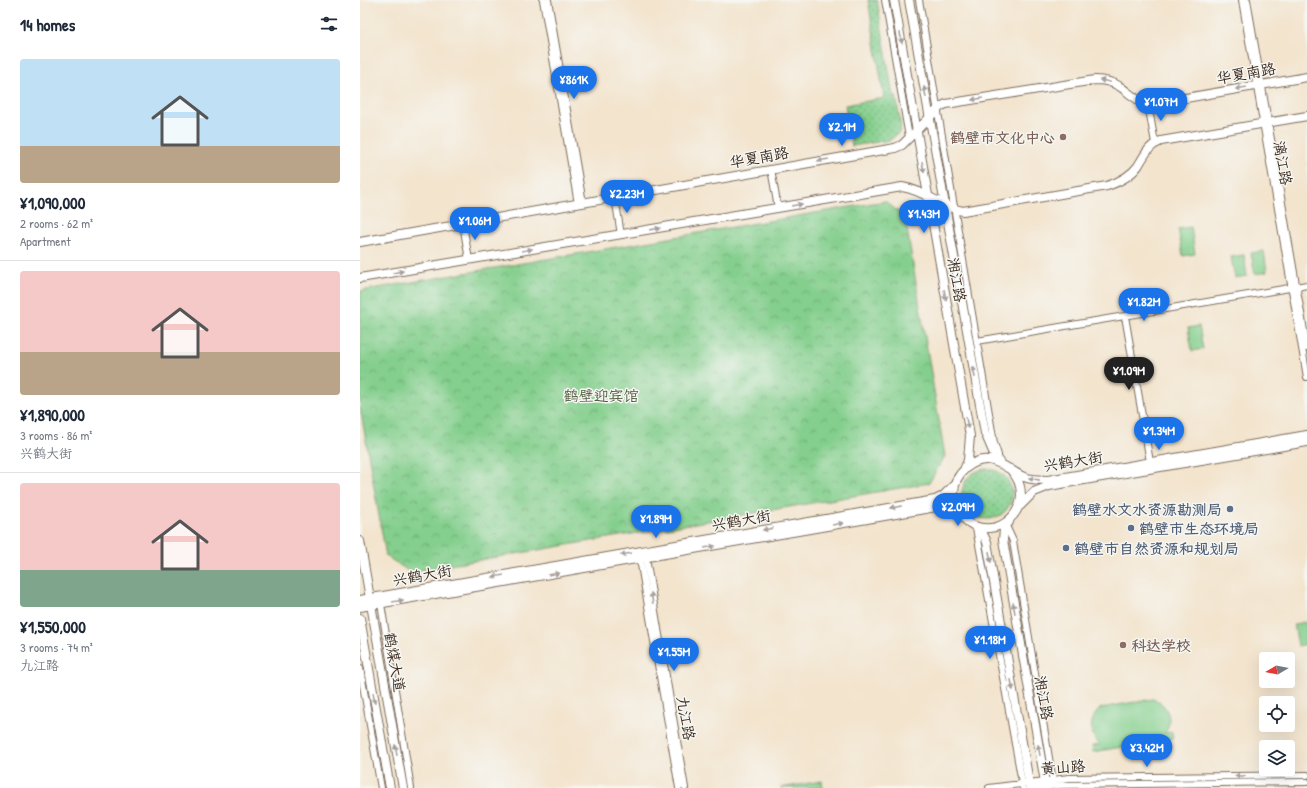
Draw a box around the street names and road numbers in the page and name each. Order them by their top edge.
street label: 华夏南路 [1215,57,1277,89]
street label: 漓江路 [1269,139,1297,187]
street label: 华夏南路 [728,141,790,173]
street label: 湘江路 [943,256,971,304]
street label: 兴鹤大街 [1042,446,1104,476]
street label: 兴鹤大街 [710,504,772,536]
street label: 兴鹤大街 [391,559,453,591]
street label: 鹤煤大道 [379,631,411,693]
street label: 湘江路 [1030,674,1058,722]
street label: 九江路 [672,694,700,742]
street label: 黄山路 [1040,755,1086,779]

